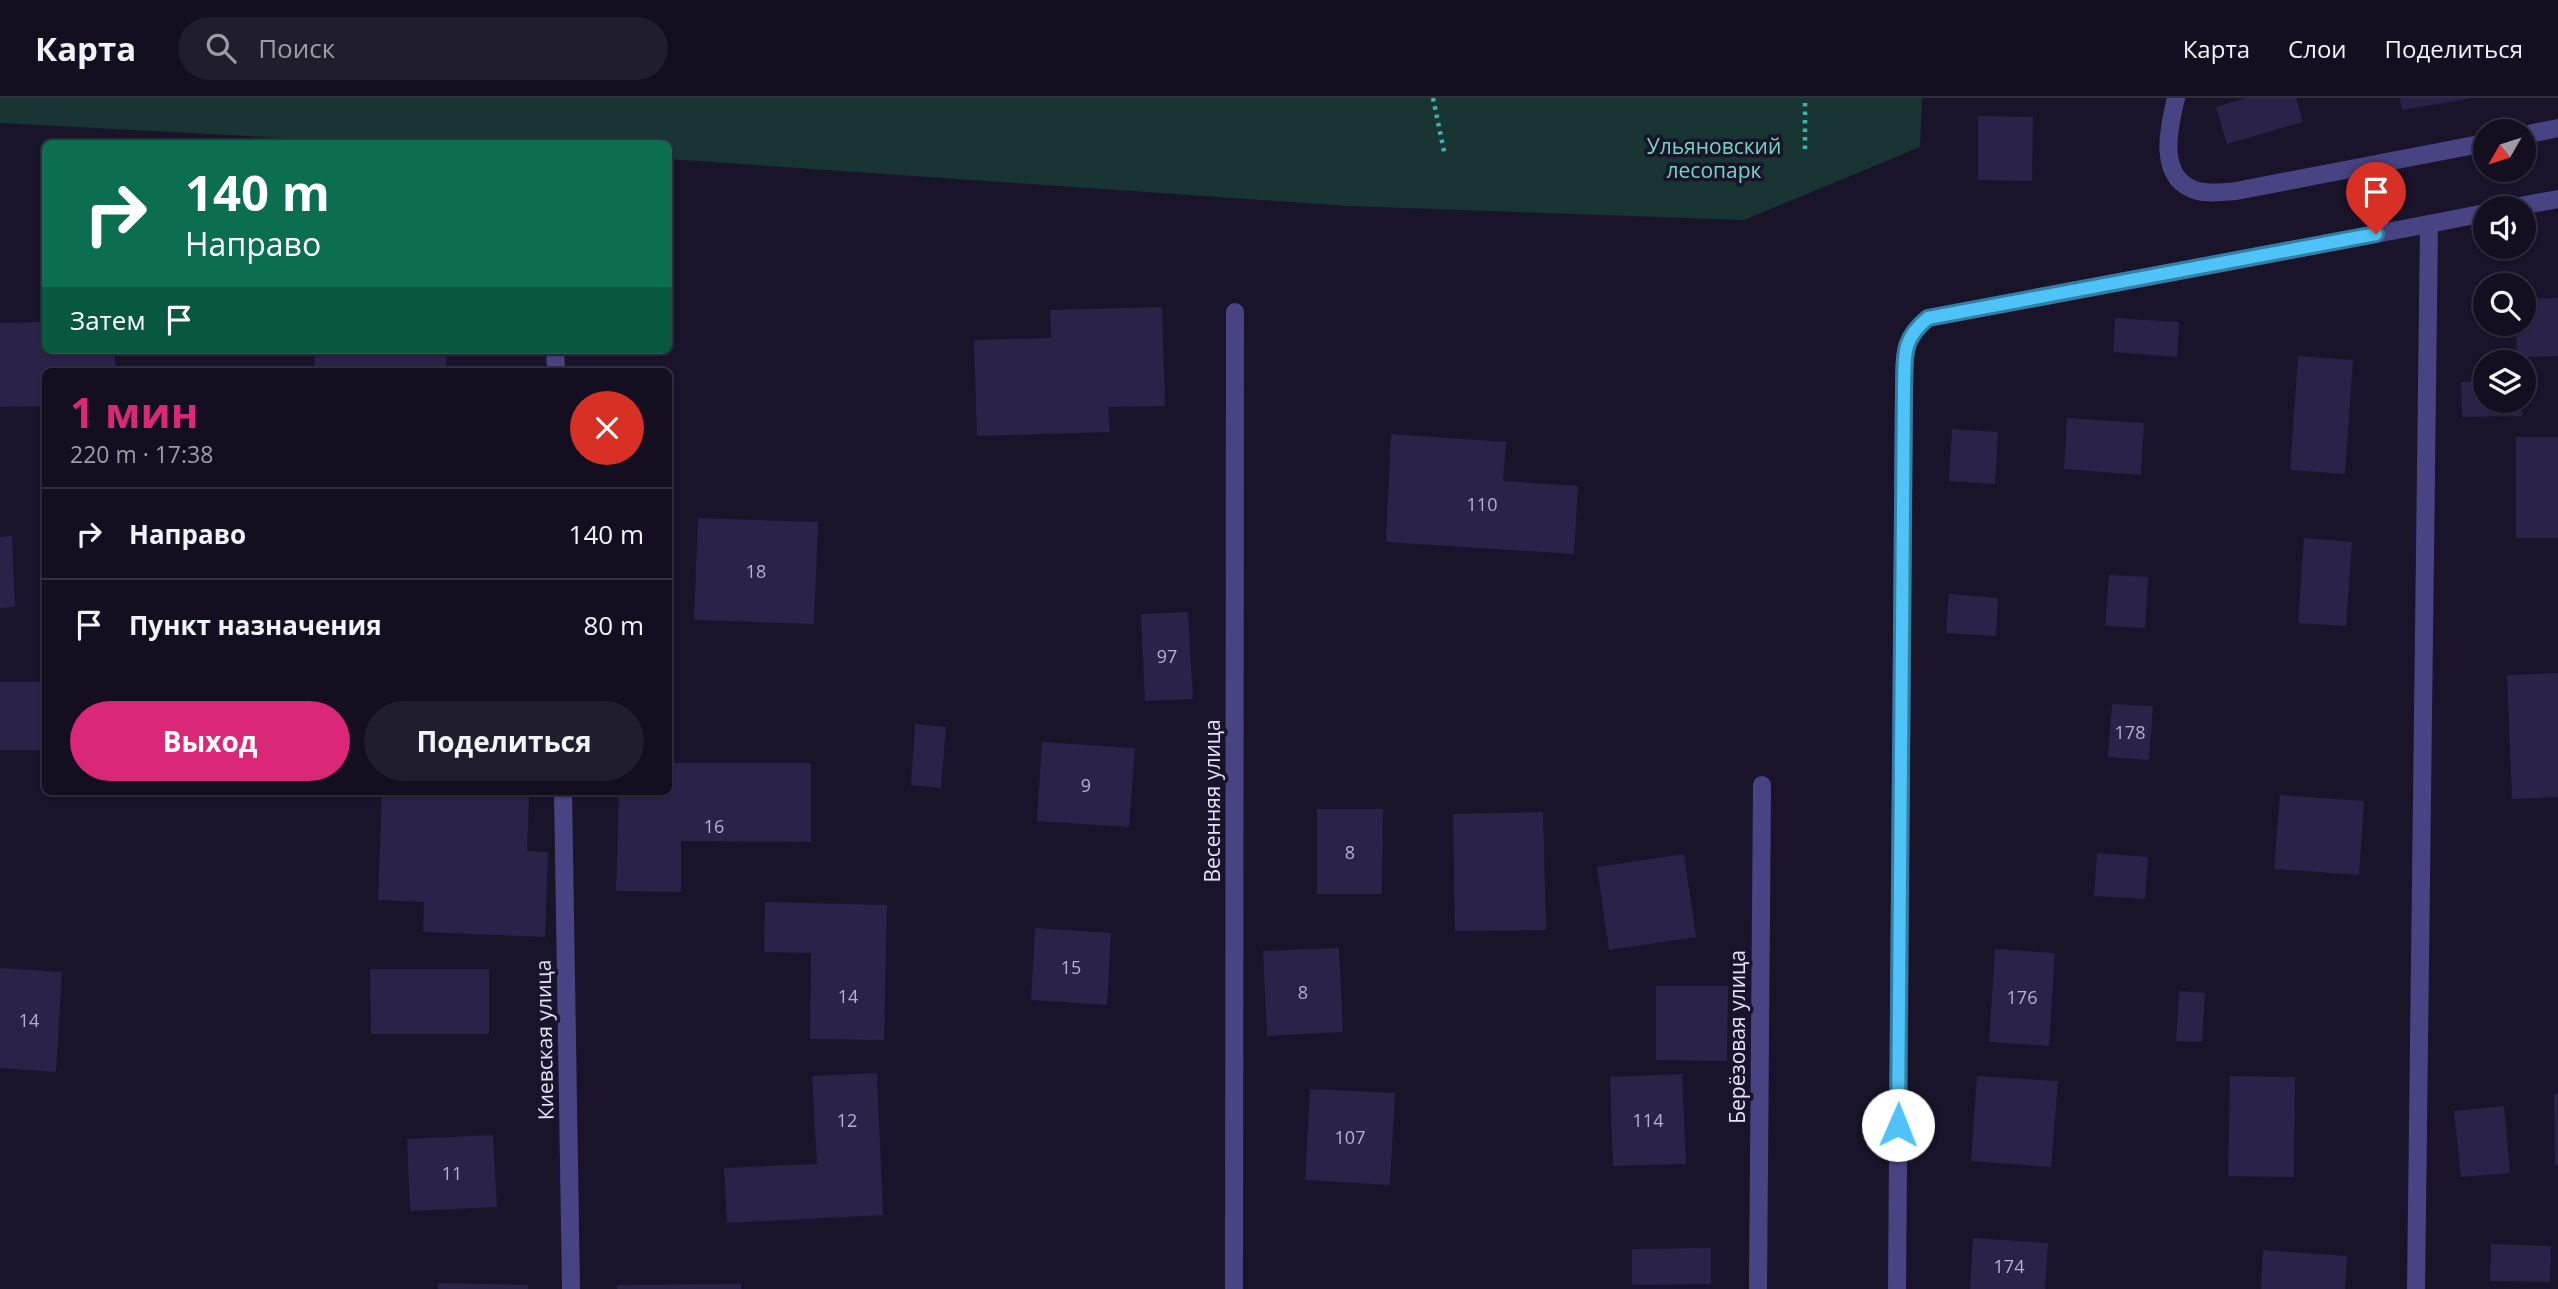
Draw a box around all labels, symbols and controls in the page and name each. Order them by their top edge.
search box [178,17,668,80]
text: Карта [35,26,136,71]
icon: search [202,29,240,67]
text: Поиск [258,30,335,66]
text: Карта [2183,32,2250,65]
text: Слои [2288,32,2347,65]
text: Поделиться [2385,32,2523,65]
north arrow [2473,119,2536,182]
map controls [2473,119,2536,413]
park label: Ульяновский лесопарк [1647,132,1781,184]
text: 140 m [185,159,330,225]
pin [2346,162,2406,234]
icon: right [70,168,161,259]
icon: arrive [2357,173,2395,211]
button: sound [2473,196,2536,259]
text: Направо [185,222,321,265]
button: search [2473,273,2536,336]
icon: arrive [160,301,198,339]
text: Затем [70,302,146,338]
button: layers [2473,350,2536,413]
text: 1 мин [70,383,198,440]
button: close [570,391,644,465]
text: 220 m · 17:38 [70,438,213,470]
house number: 110 [1467,492,1497,516]
icon: right [70,515,108,553]
text: Направо [129,516,246,552]
text: 140 m [569,516,644,552]
house number: 18 [746,559,766,583]
icon: arrive [70,606,108,644]
text: Пункт назначения [129,607,382,643]
text: 80 m [583,607,644,643]
house number: 97 [1157,644,1177,668]
button: Выход [70,701,350,781]
button: Поделиться [364,701,644,781]
street label: Весенняя улица [1198,719,1226,883]
house number: 178 [2115,720,2145,744]
house number: 9 [1081,773,1091,797]
house number: 16 [704,814,724,838]
house number: 8 [1345,840,1355,864]
street label: Берёзовая улица [1723,950,1751,1124]
house number: 15 [1061,955,1081,979]
street label: Киевская улица [529,960,559,1120]
house number: 8 [1298,980,1308,1004]
house number: 14 [838,984,858,1008]
house number: 176 [2007,985,2037,1009]
house number: 14 [19,1008,39,1032]
position arrow [1861,1088,1935,1162]
house number: 12 [837,1108,857,1132]
house number: 114 [1633,1108,1663,1132]
house number: 107 [1335,1125,1365,1149]
house number: 11 [442,1161,462,1185]
house number: 174 [1994,1254,2024,1278]

